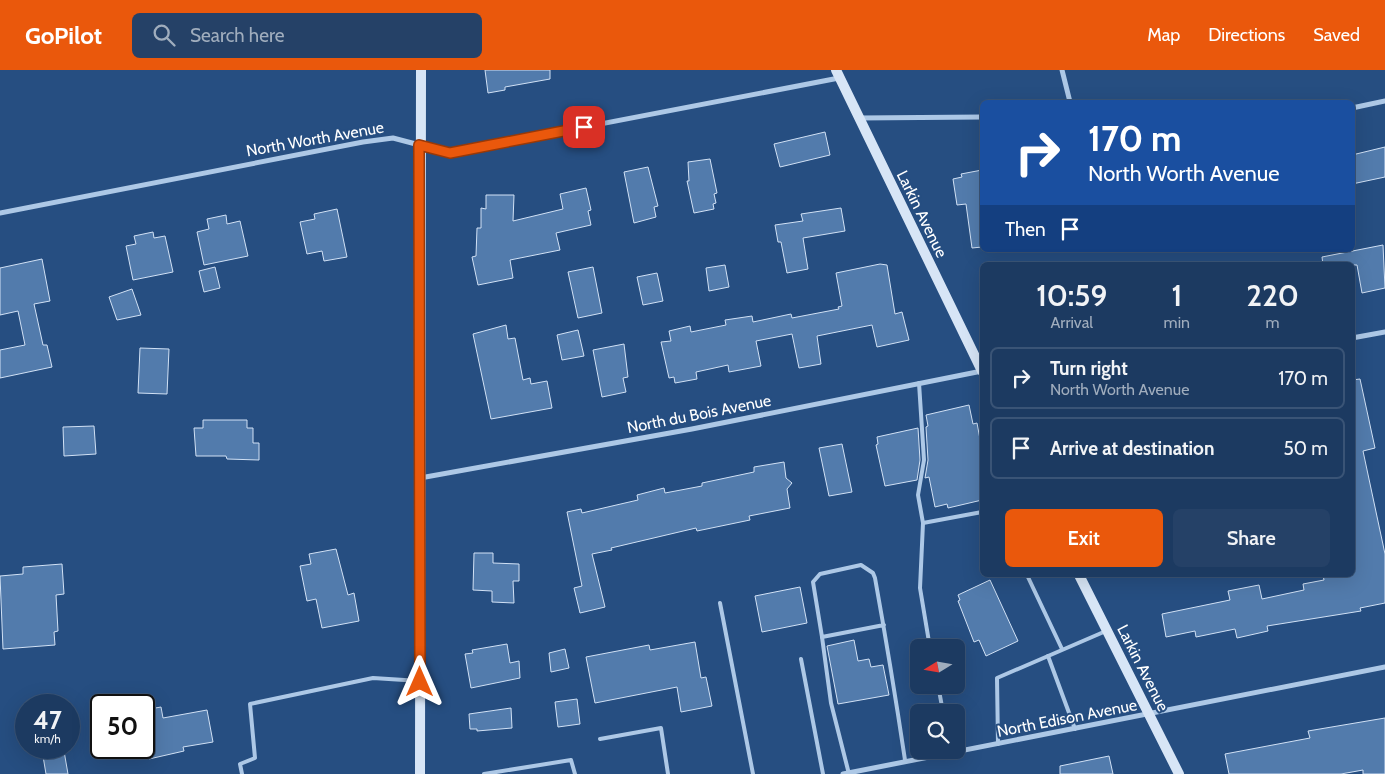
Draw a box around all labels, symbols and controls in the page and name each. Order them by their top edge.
search box [132,13,482,58]
text: GoPilot [25,21,102,50]
icon: search [150,21,178,49]
text: Search here [190,24,284,47]
text: Map [1147,24,1180,46]
text: Directions [1208,24,1285,46]
text: Saved [1313,24,1360,46]
pin [563,106,605,148]
icon: arrive [570,113,598,141]
text: 170 m [1088,117,1181,160]
street label: North Worth Avenue [245,118,385,160]
icon: right [1005,120,1070,185]
text: North Worth Avenue [1088,160,1280,187]
street label: Larkin Avenue [893,167,951,261]
icon: arrive [1056,215,1084,243]
text: Then [1005,218,1046,241]
text: 10:59 [1036,277,1107,314]
text: 1 [1171,277,1182,314]
text: 220 [1246,277,1299,314]
text: Arrival [1051,313,1093,332]
text: min [1164,313,1190,332]
text: m [1265,313,1280,332]
text: Turn right [1050,357,1128,380]
icon: right [1007,364,1035,392]
text: 170 m [1278,367,1328,390]
text: North Worth Avenue [1050,380,1189,399]
street label: North du Bois Avenue [625,391,773,437]
icon: arrive [1007,434,1035,462]
text: Arrive at destination [1050,437,1214,460]
text: 50 m [1284,437,1328,460]
button: Exit [1005,509,1163,567]
button: Share [1173,509,1330,567]
street label: Larkin Avenue [1113,622,1173,714]
north arrow [910,639,965,694]
map controls [910,639,965,759]
position arrow [393,655,445,707]
speed limit sign: 50 [90,694,155,759]
street label: North Edison Avenue [995,695,1139,741]
button: search [910,704,965,759]
text: 47 [33,705,62,735]
text: km/h [34,731,61,746]

